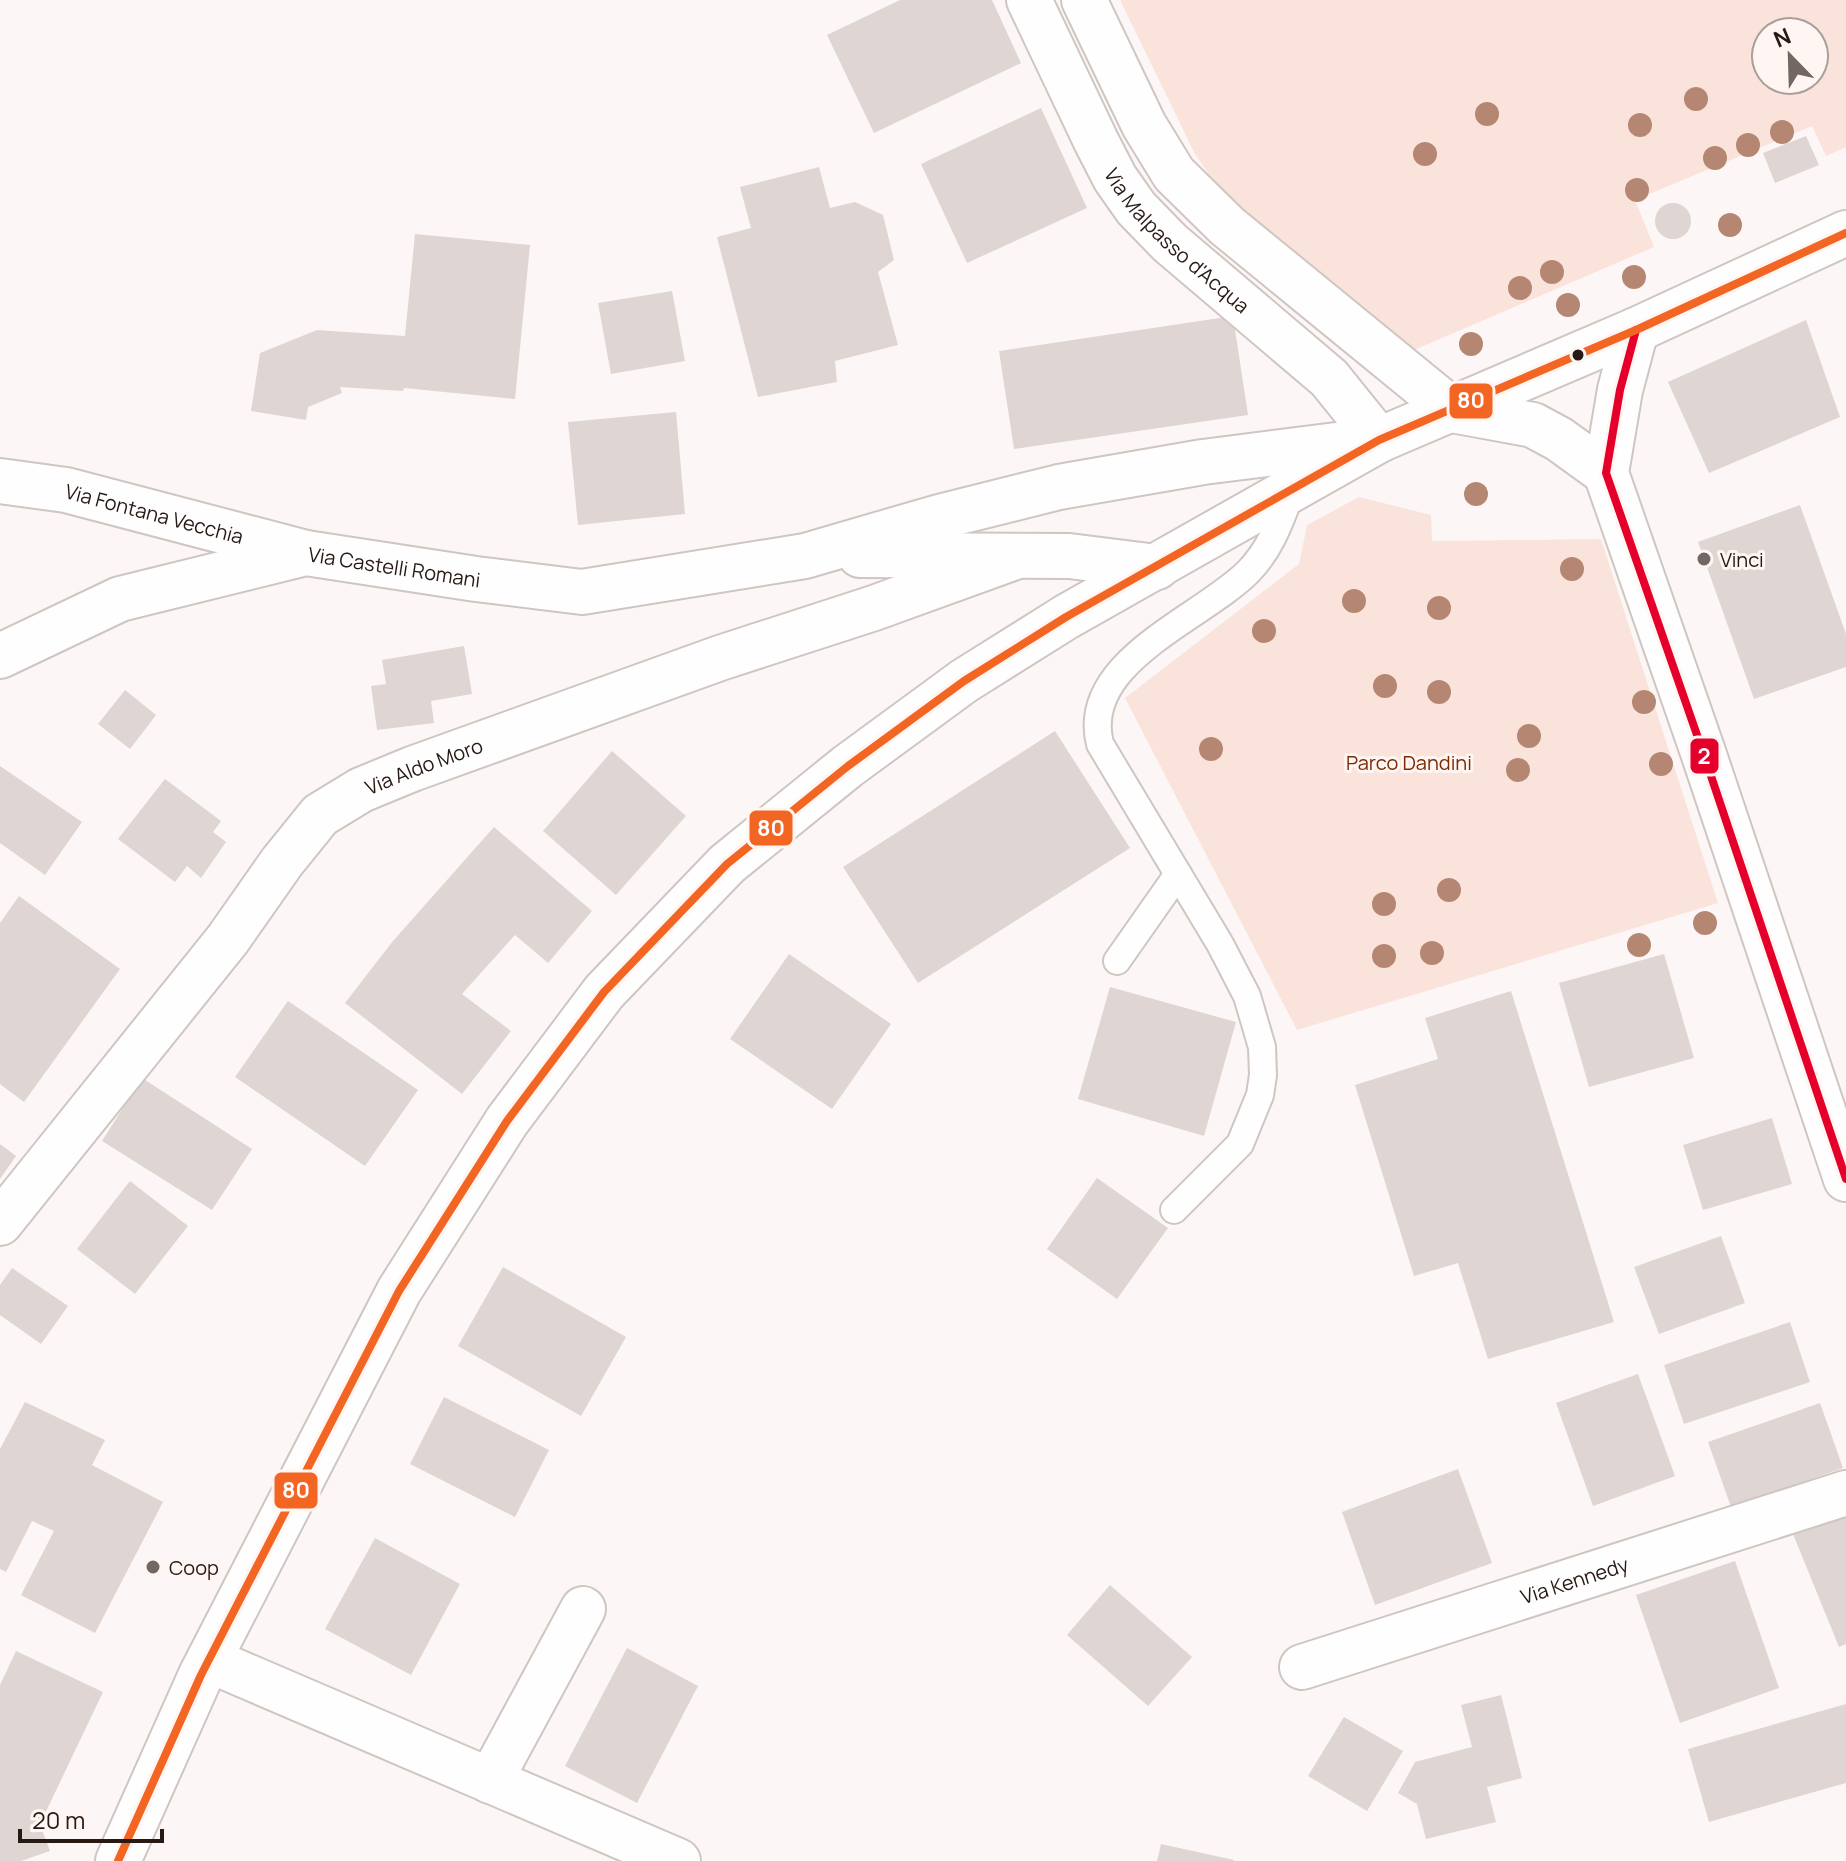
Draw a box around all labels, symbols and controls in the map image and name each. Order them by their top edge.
north arrow [1750,16,1830,96]
text: N [1769,21,1795,54]
street label: Via Malpasso d'Acqua [1099,163,1256,319]
unlabelled marker [1570,347,1586,363]
line badge: 80 [1448,382,1494,420]
text: 80 [1457,385,1485,415]
street label: Via Fontana Vecchia [62,477,246,550]
street label: Via Castelli Romani [307,540,482,593]
place label: Vinci [1720,546,1764,573]
marker: Vinci [1695,550,1713,568]
street label: Via Aldo Moro [361,731,486,800]
line badge: 2 [1689,737,1720,775]
text: 2 [1697,741,1711,771]
park label: Parco Dandini [1346,749,1472,776]
line badge: 80 [748,809,794,847]
text: 80 [757,813,785,843]
line badge: 80 [273,1471,319,1510]
text: 80 [282,1475,310,1505]
street label: Via Kennedy [1517,1550,1632,1610]
place label: Coop [169,1554,219,1581]
marker: Coop [144,1558,162,1576]
scale bar [20,1793,162,1843]
text: 20 m [32,1803,85,1836]

